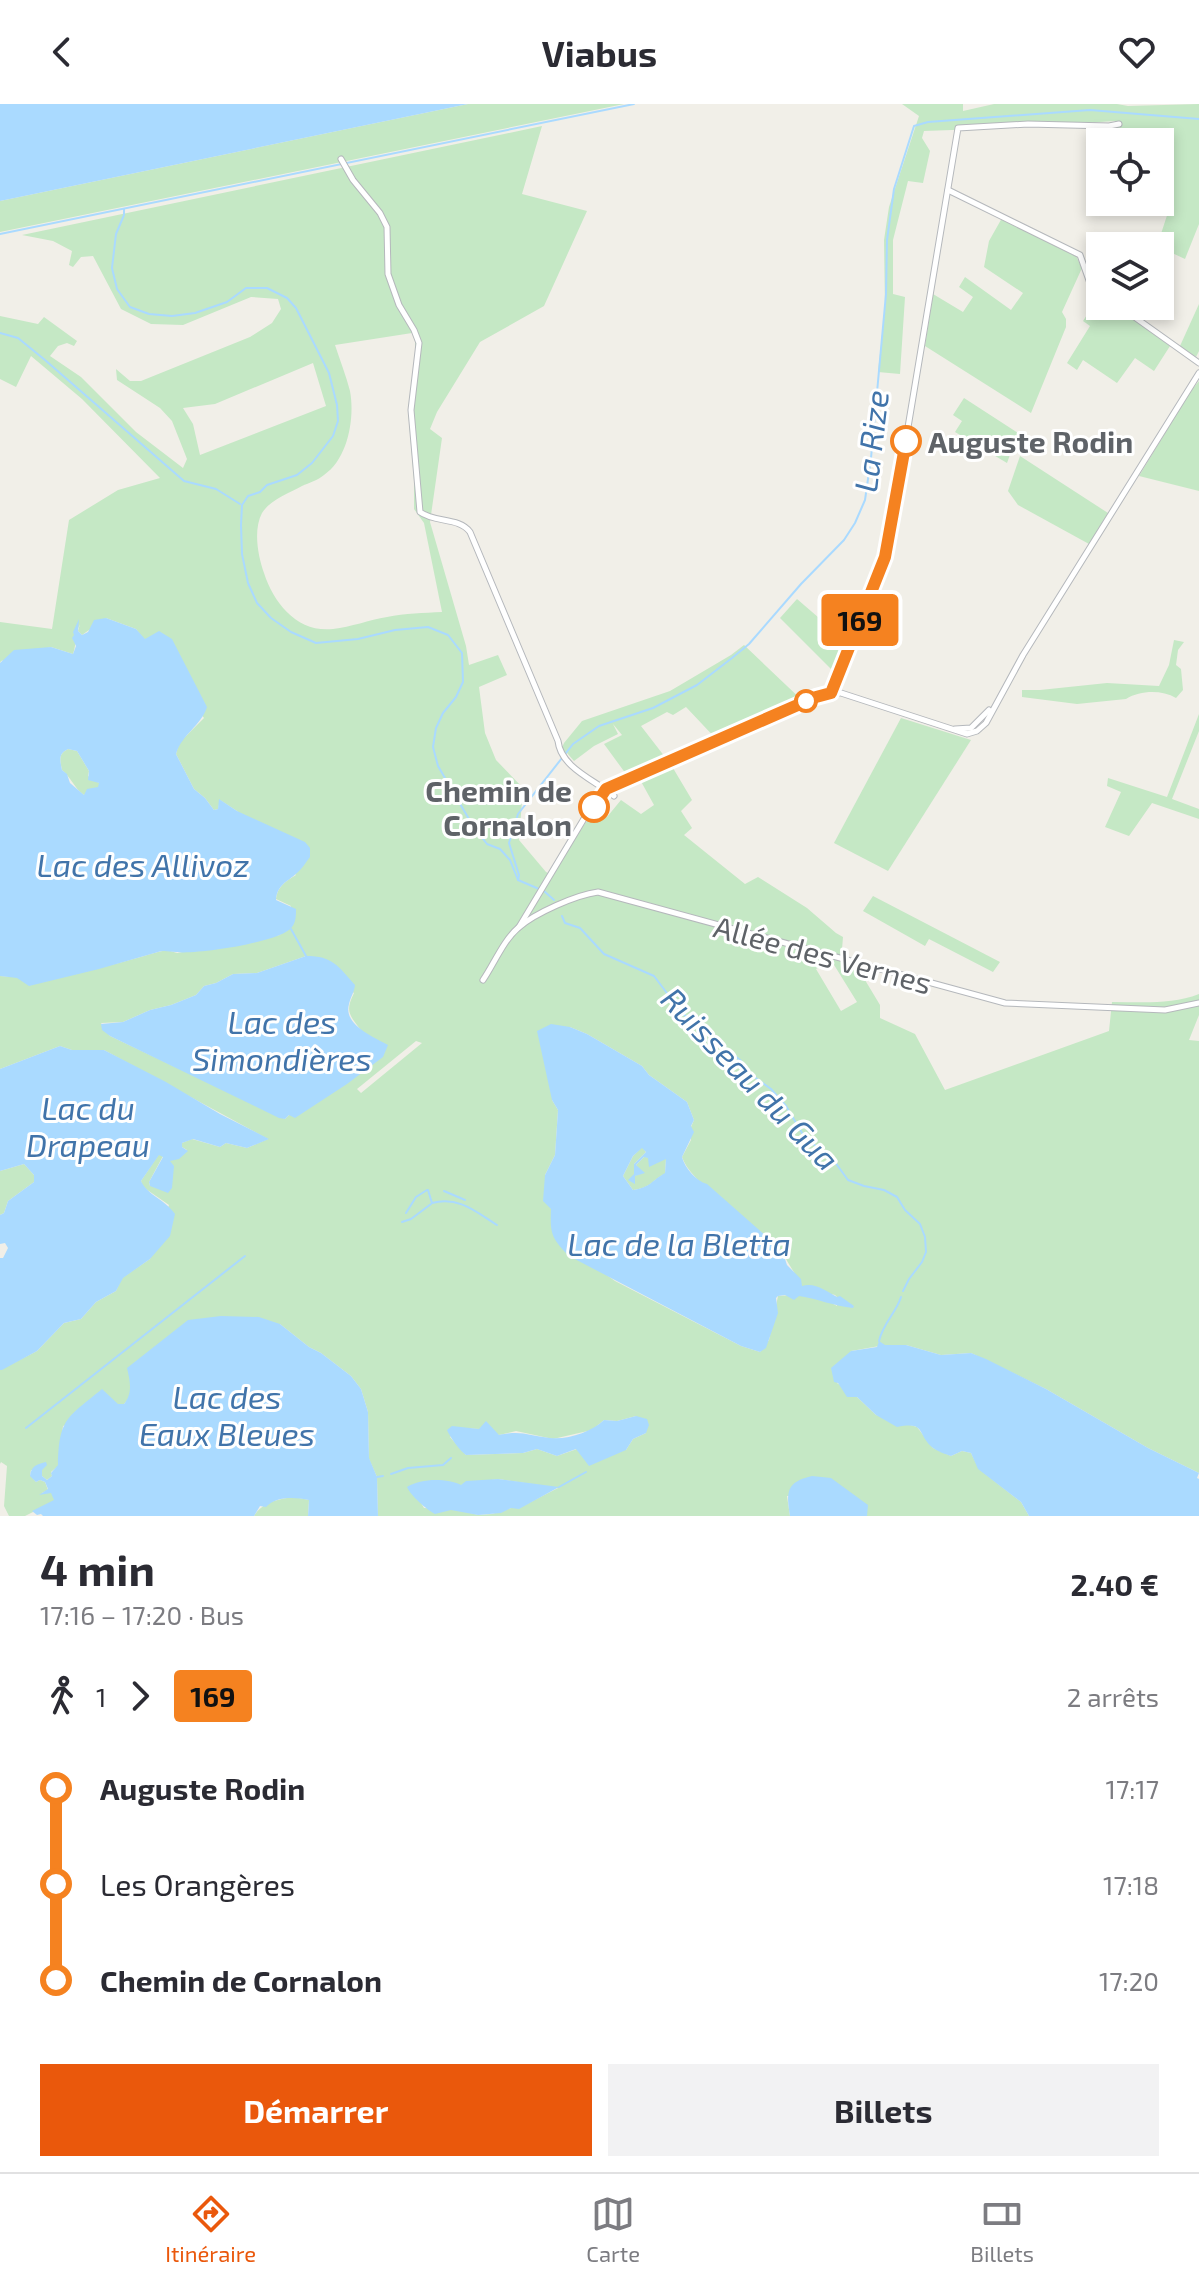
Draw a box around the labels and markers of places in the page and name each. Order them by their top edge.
place label: Auguste Rodin [928,423,1133,459]
marker: Auguste Rodin [891,426,921,456]
unlabelled marker [795,690,817,712]
place label: Chemin de Cornalon [425,772,572,842]
marker: Chemin de Cornalon [579,792,609,822]

